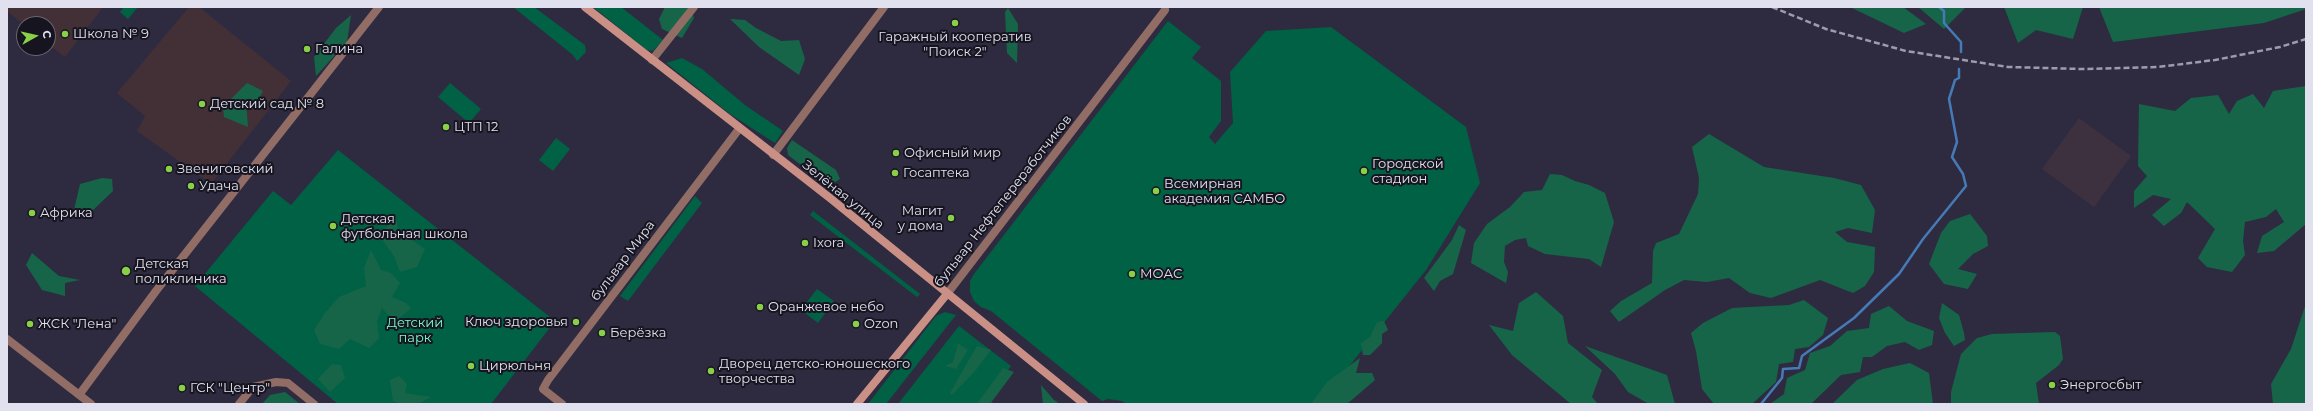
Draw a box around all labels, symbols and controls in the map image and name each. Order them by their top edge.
north arrow [16,16,56,56]
marker: Гаражный кооператив "Поиск 2" [950,18,960,28]
place label: Школа № 9 [73,26,149,42]
marker: Школа № 9 [60,29,70,39]
place label: Гаражный кооператив "Поиск 2" [878,29,1032,60]
text: С [39,30,54,39]
place label: Галина [315,41,363,57]
marker: Галина [302,44,312,54]
place label: Детский сад № 8 [210,96,324,112]
marker: Детский сад № 8 [197,99,207,109]
street label: бульвар Нефтепереработчиков [931,112,1075,290]
place label: ЦТП 12 [454,119,498,135]
marker: ЦТП 12 [441,122,451,132]
place label: Офисный мир [904,145,1001,161]
marker: Офисный мир [891,148,901,158]
place label: Городской стадион [1372,156,1444,187]
street label: Зелёная улица [799,157,887,233]
place label: Звениговский [177,161,274,177]
marker: Звениговский [164,164,174,174]
place label: Госаптека [903,165,970,181]
marker: Городской стадион [1359,166,1369,176]
marker: Госаптека [890,168,900,178]
place label: Всемирная академия САМБО [1164,176,1285,207]
place label: Удача [199,178,239,194]
marker: Удача [186,181,196,191]
marker: Всемирная академия САМБО [1151,186,1161,196]
place label: Магит у дома [898,203,943,234]
place label: Африка [40,205,93,221]
marker: Африка [27,208,37,218]
place label: Детская футбольная школа [341,211,468,242]
marker: Магит у дома [946,213,956,223]
street label: бульвар Мира [588,218,658,304]
marker: Детская футбольная школа [328,221,338,231]
place label: Ixora [813,235,844,251]
marker: Ixora [800,238,810,248]
place label: Детская поликлиника [135,256,227,287]
marker: Детская поликлиника [120,265,132,277]
place label: МОАС [1140,266,1182,282]
marker: МОАС [1127,269,1137,279]
place label: Оранжевое небо [768,299,884,315]
marker: Оранжевое небо [755,302,765,312]
place label: Ключ здоровья [465,314,568,330]
park label: Детский парк [387,315,443,346]
place label: ЖСК "Лена" [38,316,116,332]
place label: Ozon [864,316,898,332]
marker: Ключ здоровья [571,317,581,327]
marker: ЖСК "Лена" [25,319,35,329]
marker: Ozon [851,319,861,329]
place label: Берёзка [610,325,666,341]
marker: Берёзка [597,328,607,338]
place label: Дворец детско-юношеского творчества [719,356,910,387]
place label: Цирюльня [479,358,551,374]
marker: Цирюльня [466,361,476,371]
marker: Дворец детско-юношеского творчества [706,366,716,376]
place label: Энергосбыт [2060,377,2141,393]
place label: ГСК "Центр" [190,380,270,396]
marker: Энергосбыт [2047,380,2057,390]
marker: ГСК "Центр" [177,383,187,393]

